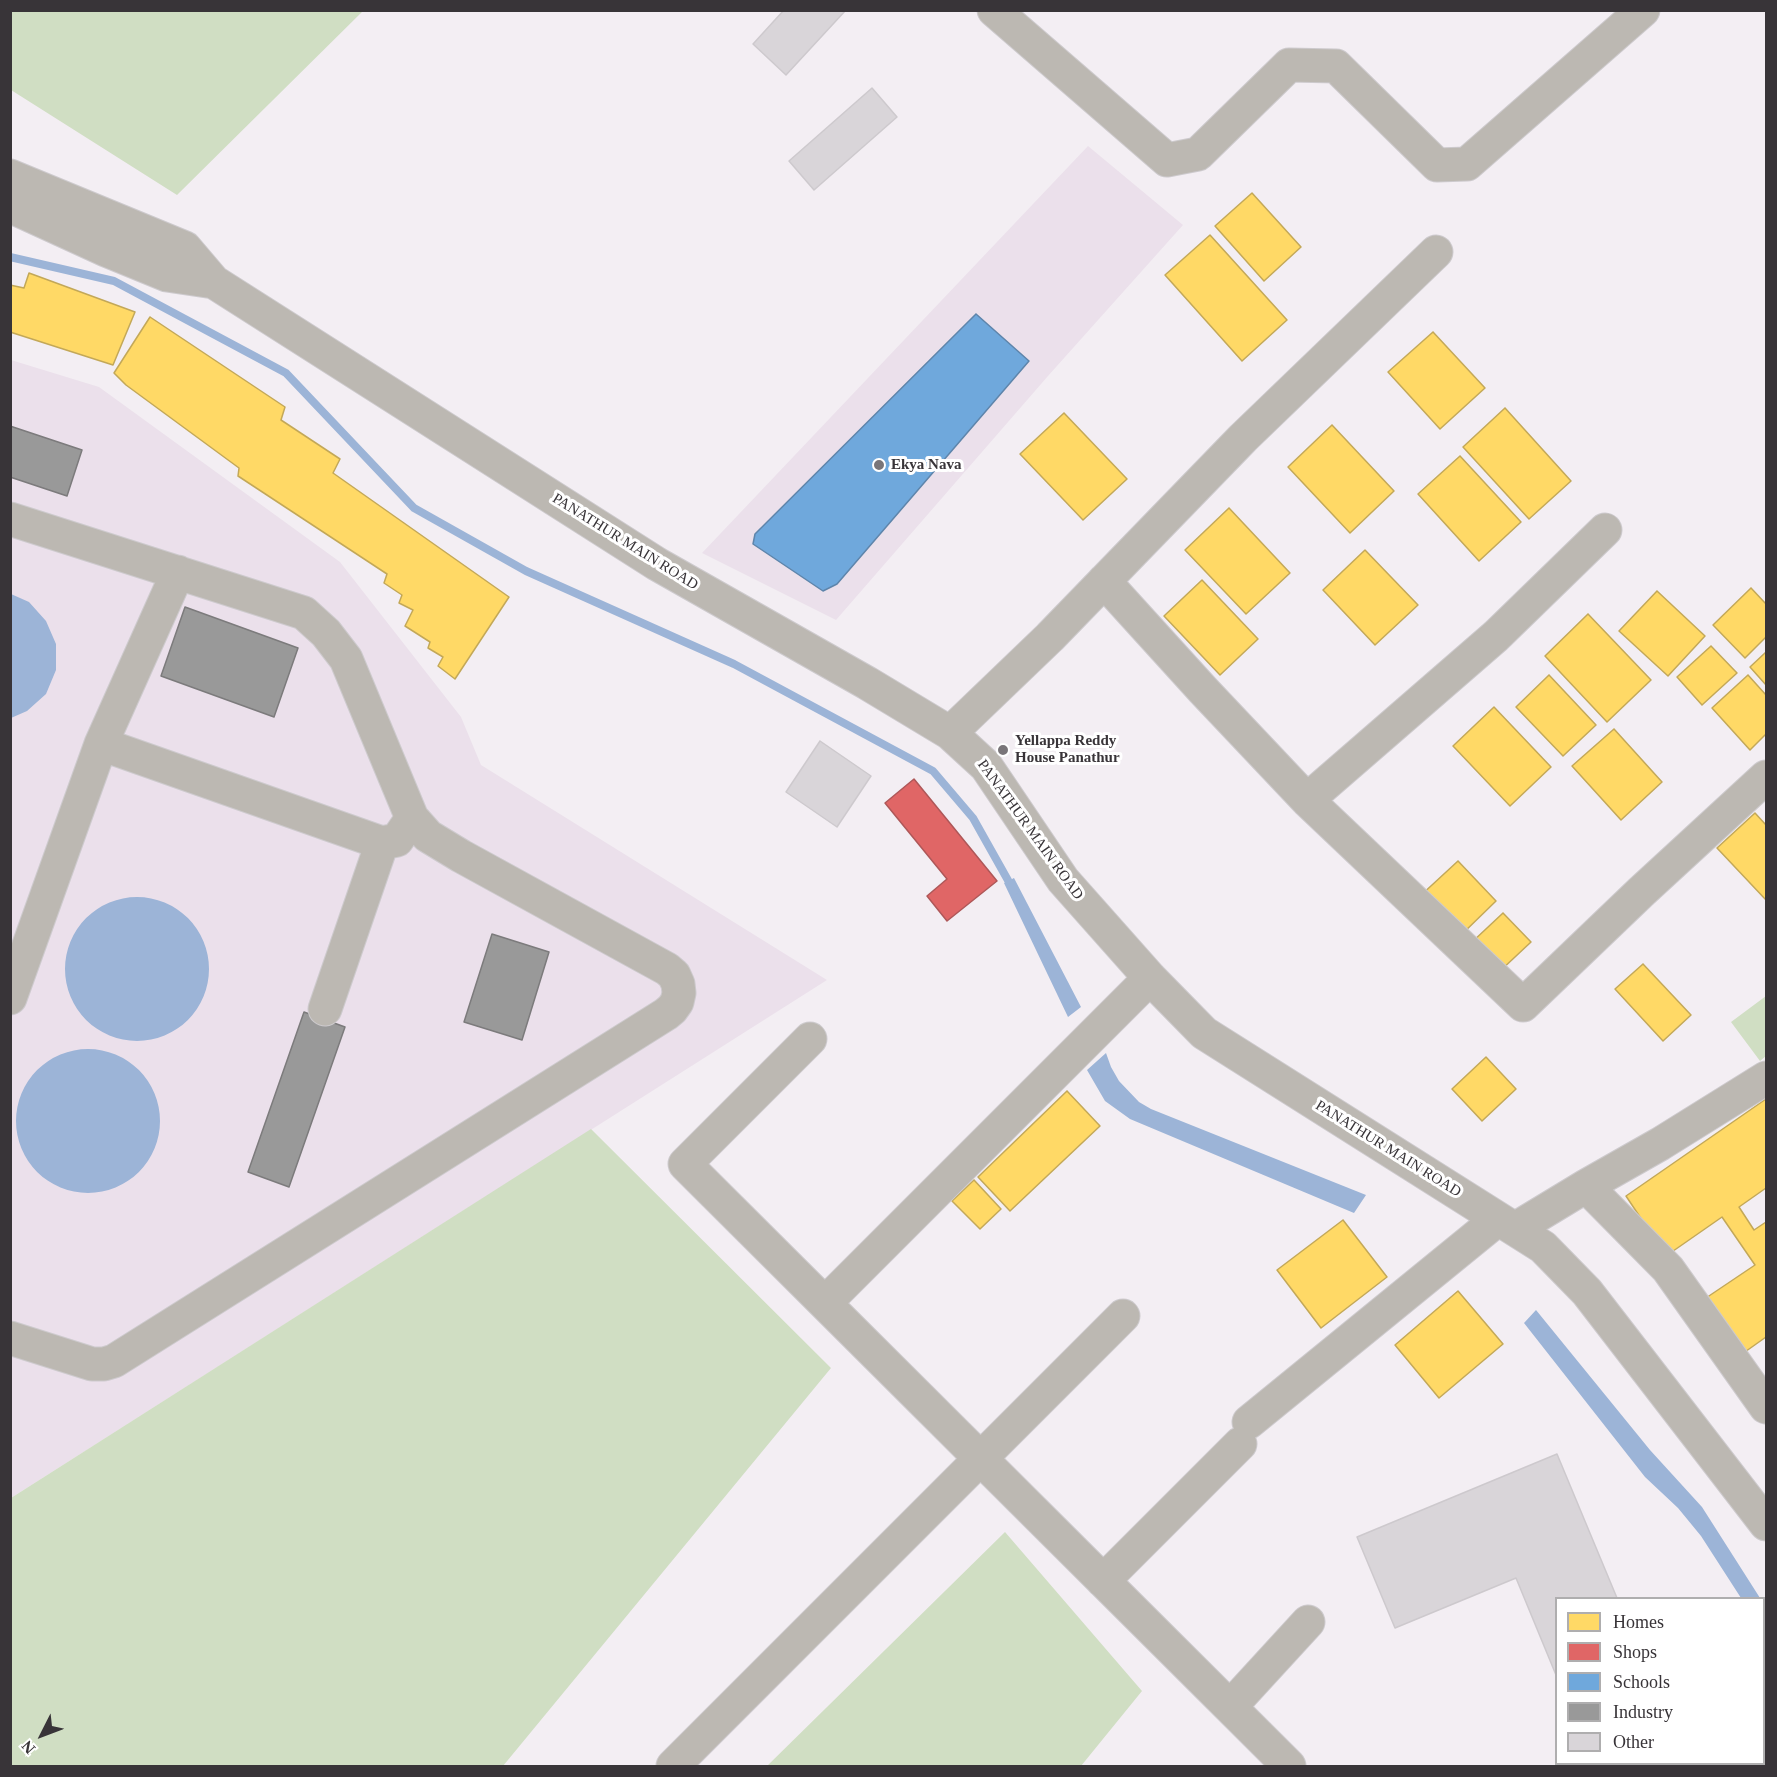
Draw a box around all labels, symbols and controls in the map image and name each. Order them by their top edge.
place label: Ekya Nava [891,456,961,474]
marker: Ekya Nava [872,458,886,472]
street label: PANATHUR MAIN ROAD [549,490,701,594]
place label: Yellappa Reddy House Panathur [1015,732,1120,767]
marker: Yellappa Reddy House Panathur [996,743,1010,757]
street label: PANATHUR MAIN ROAD [973,756,1087,904]
street label: PANATHUR MAIN ROAD [1312,1097,1464,1201]
legend [1555,1597,1765,1765]
text: Homes [1613,1612,1664,1632]
text: Shops [1613,1642,1657,1662]
text: Schools [1613,1672,1670,1692]
text: Industry [1613,1702,1673,1722]
north arrow [12,1705,72,1765]
text: Other [1613,1732,1654,1752]
text: N [18,1737,38,1757]

